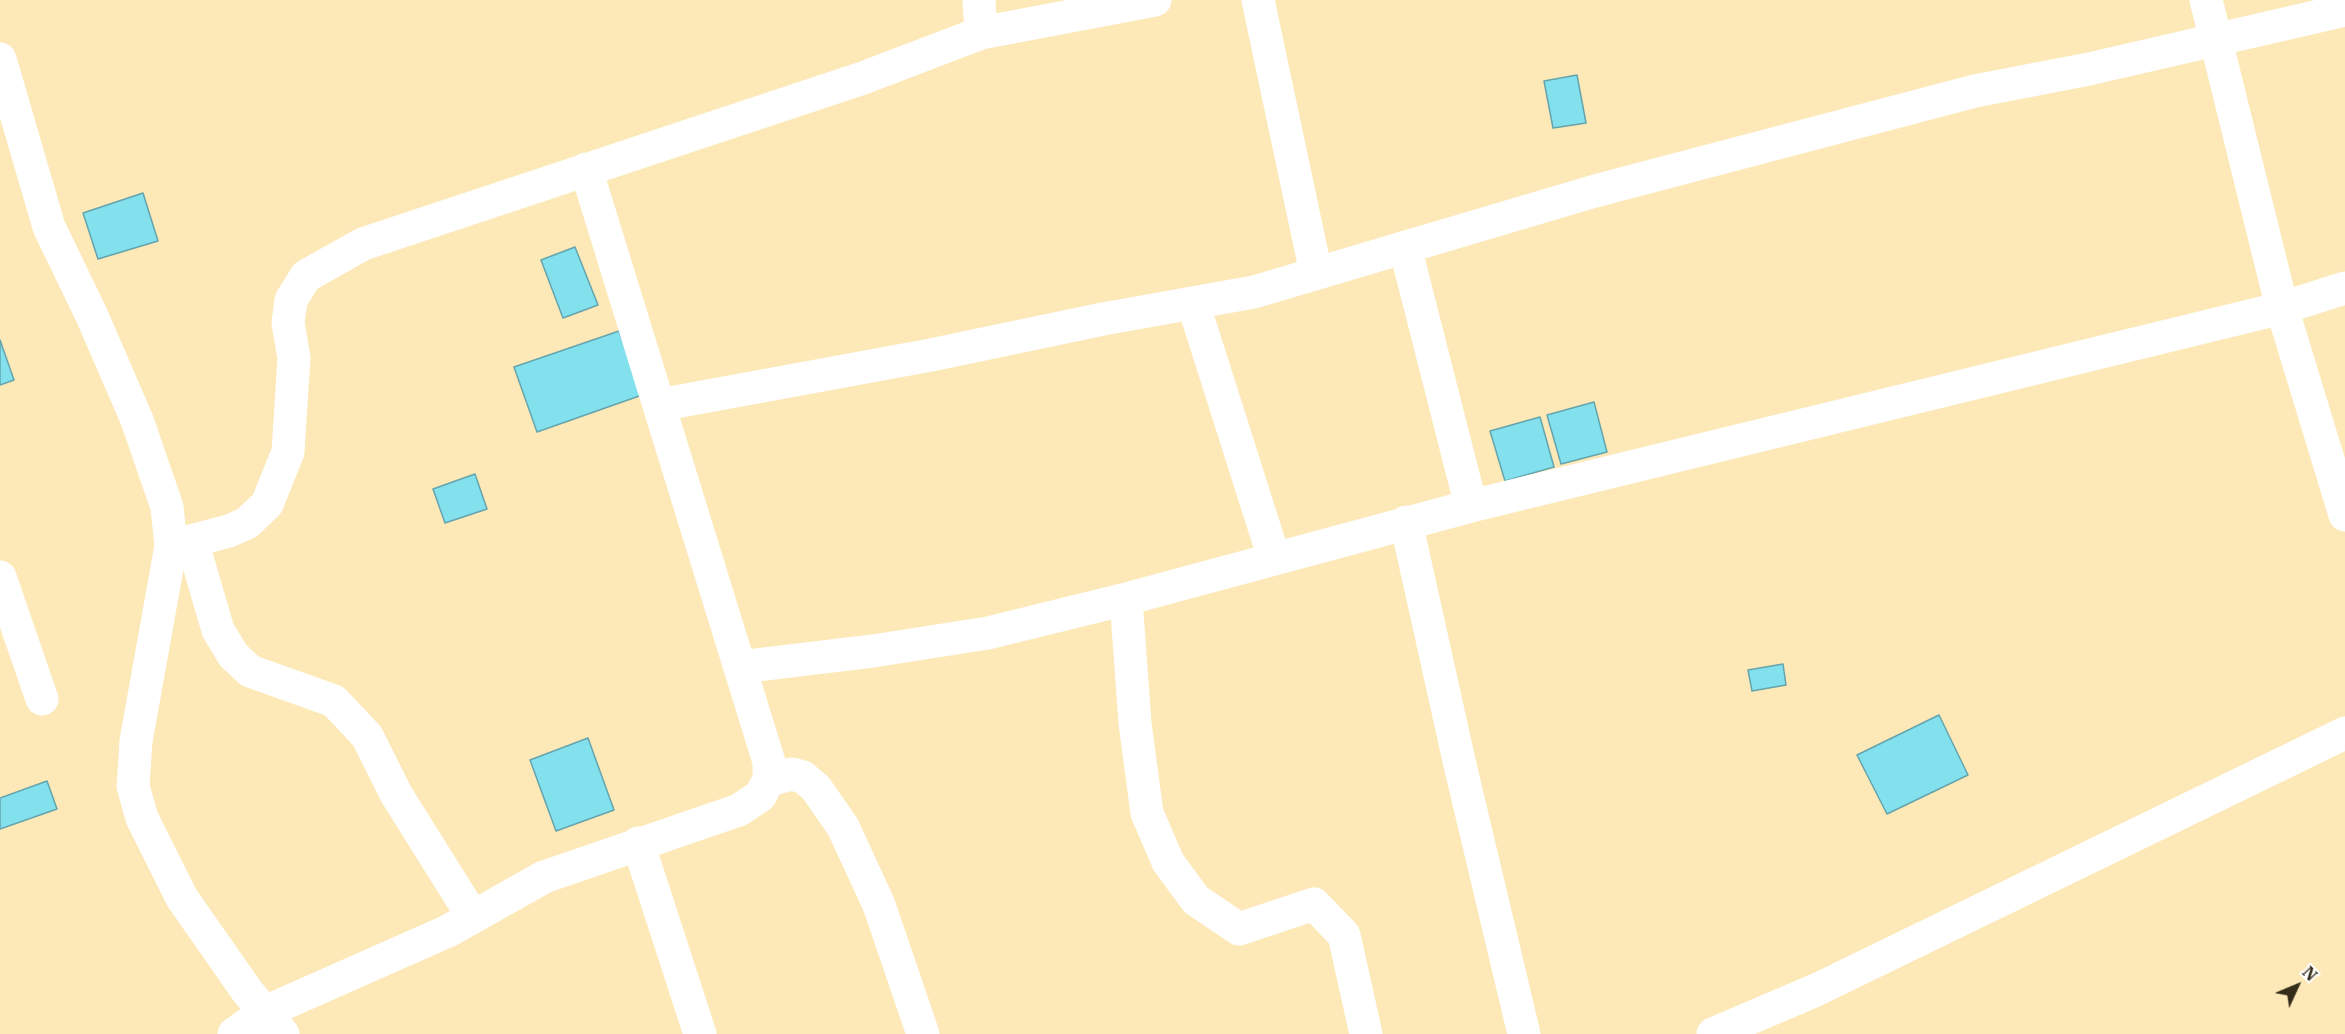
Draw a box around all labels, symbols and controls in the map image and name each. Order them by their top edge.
north arrow [2267,956,2327,1016]
text: N [2298,962,2322,985]

